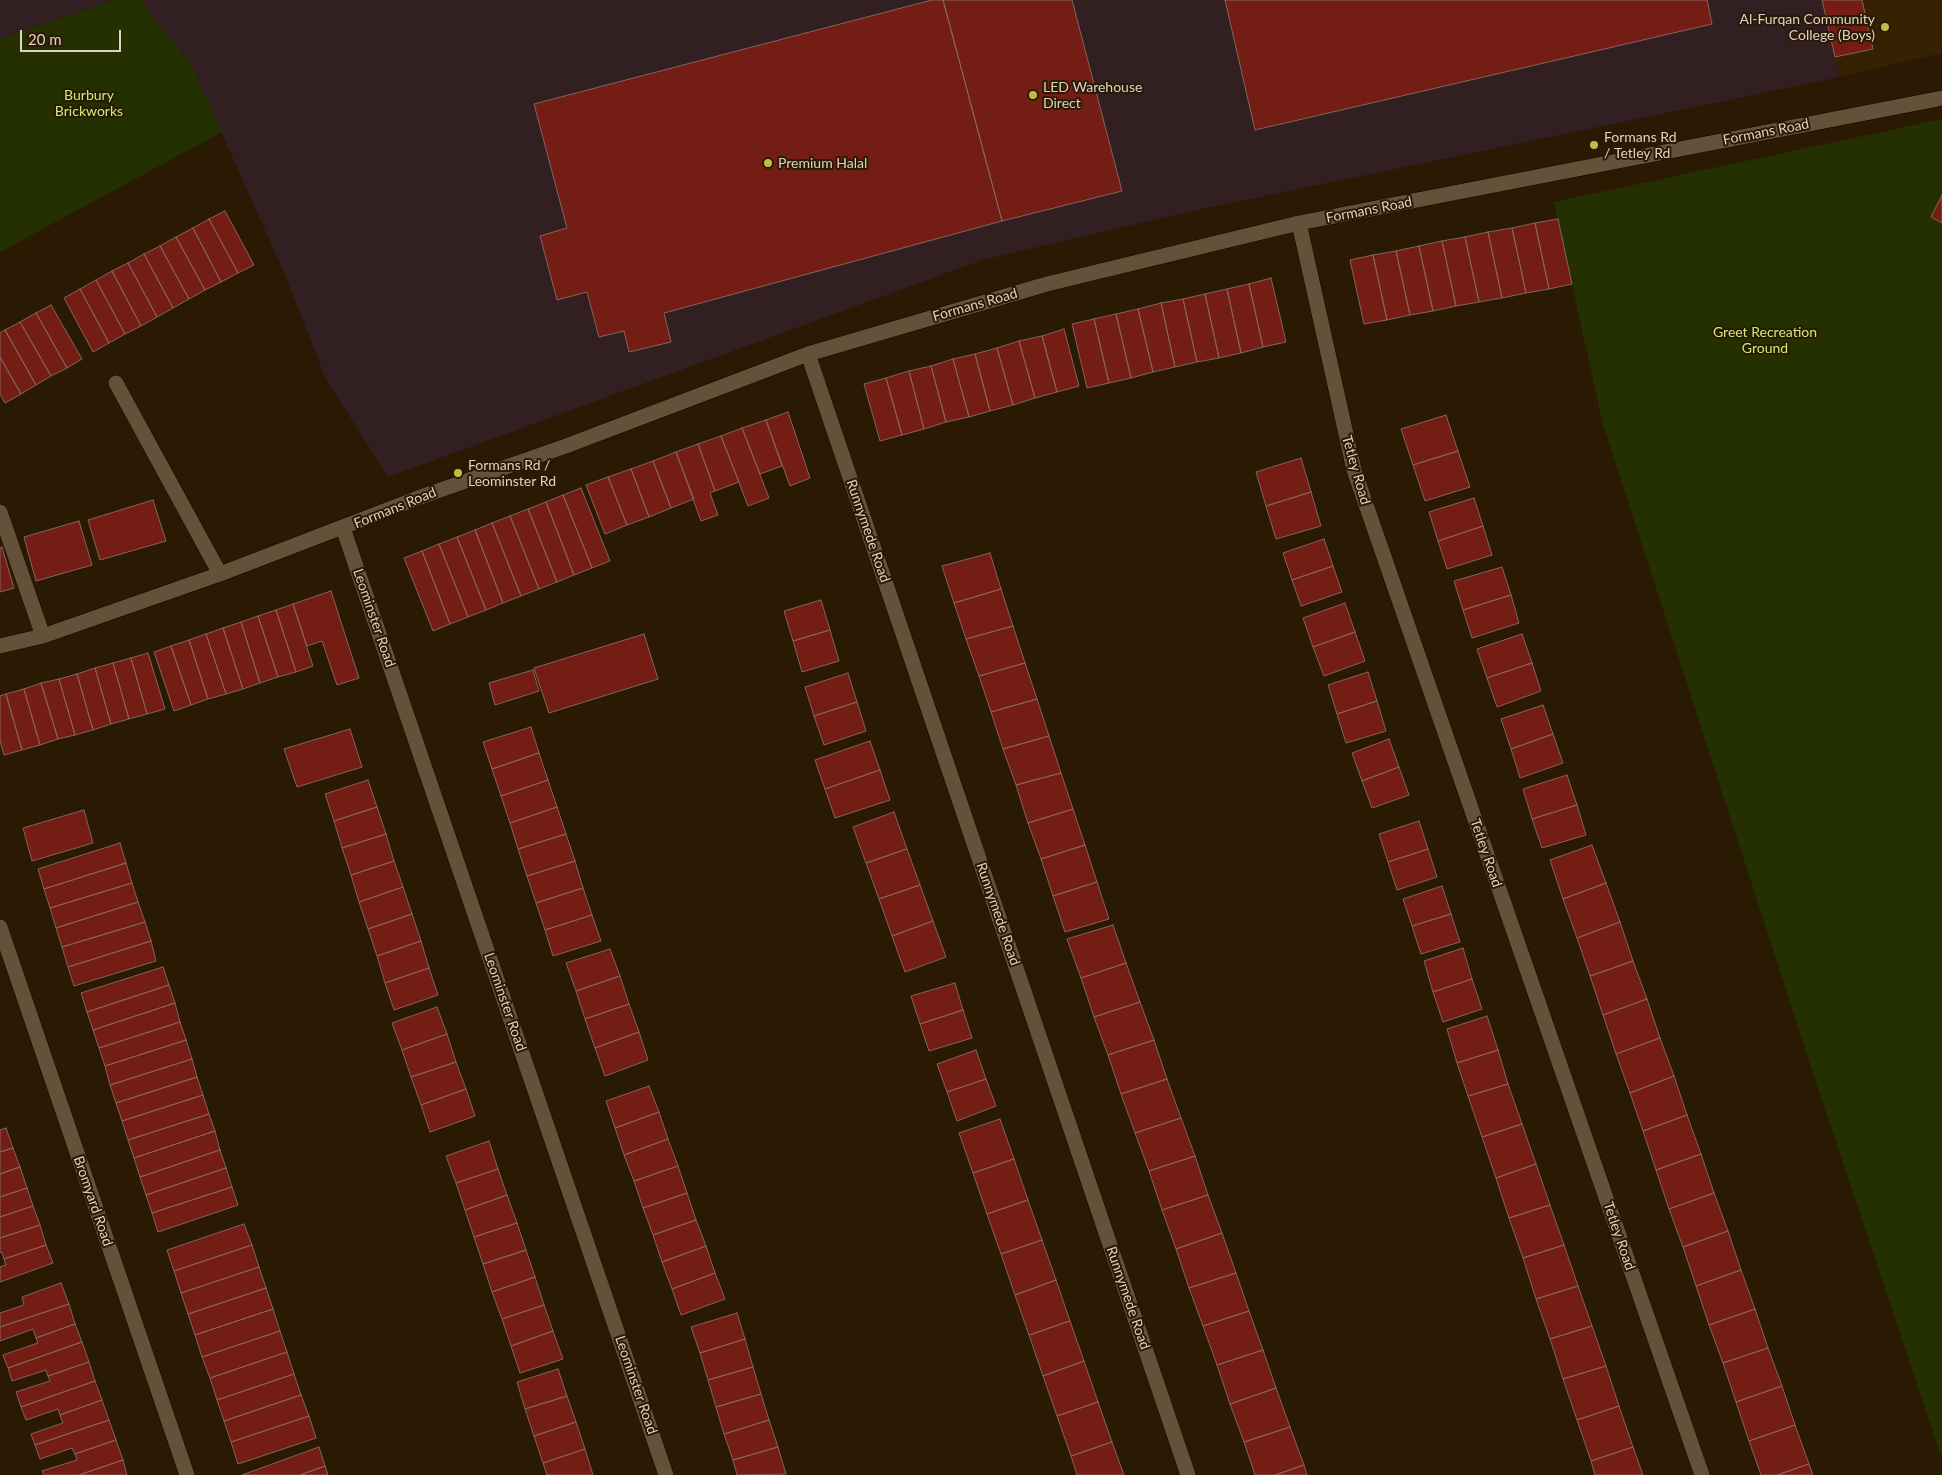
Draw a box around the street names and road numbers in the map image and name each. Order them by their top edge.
street label: Formans Road [1722,115,1810,149]
street label: Formans Road [1325,193,1413,227]
street label: Formans Road [931,285,1019,325]
street label: Tetley Road [1338,433,1374,507]
street label: Runnymede Road [843,477,893,585]
street label: Formans Road [351,484,439,532]
street label: Leominster Road [349,567,399,669]
street label: Tetley Road [1466,817,1506,889]
street label: Runnymede Road [973,860,1023,968]
street label: Leominster Road [480,951,530,1053]
street label: Bromyard Road [70,1154,116,1248]
street label: Tetley Road [1599,1200,1639,1272]
street label: Runnymede Road [1103,1244,1153,1352]
street label: Leominster Road [611,1334,661,1436]

